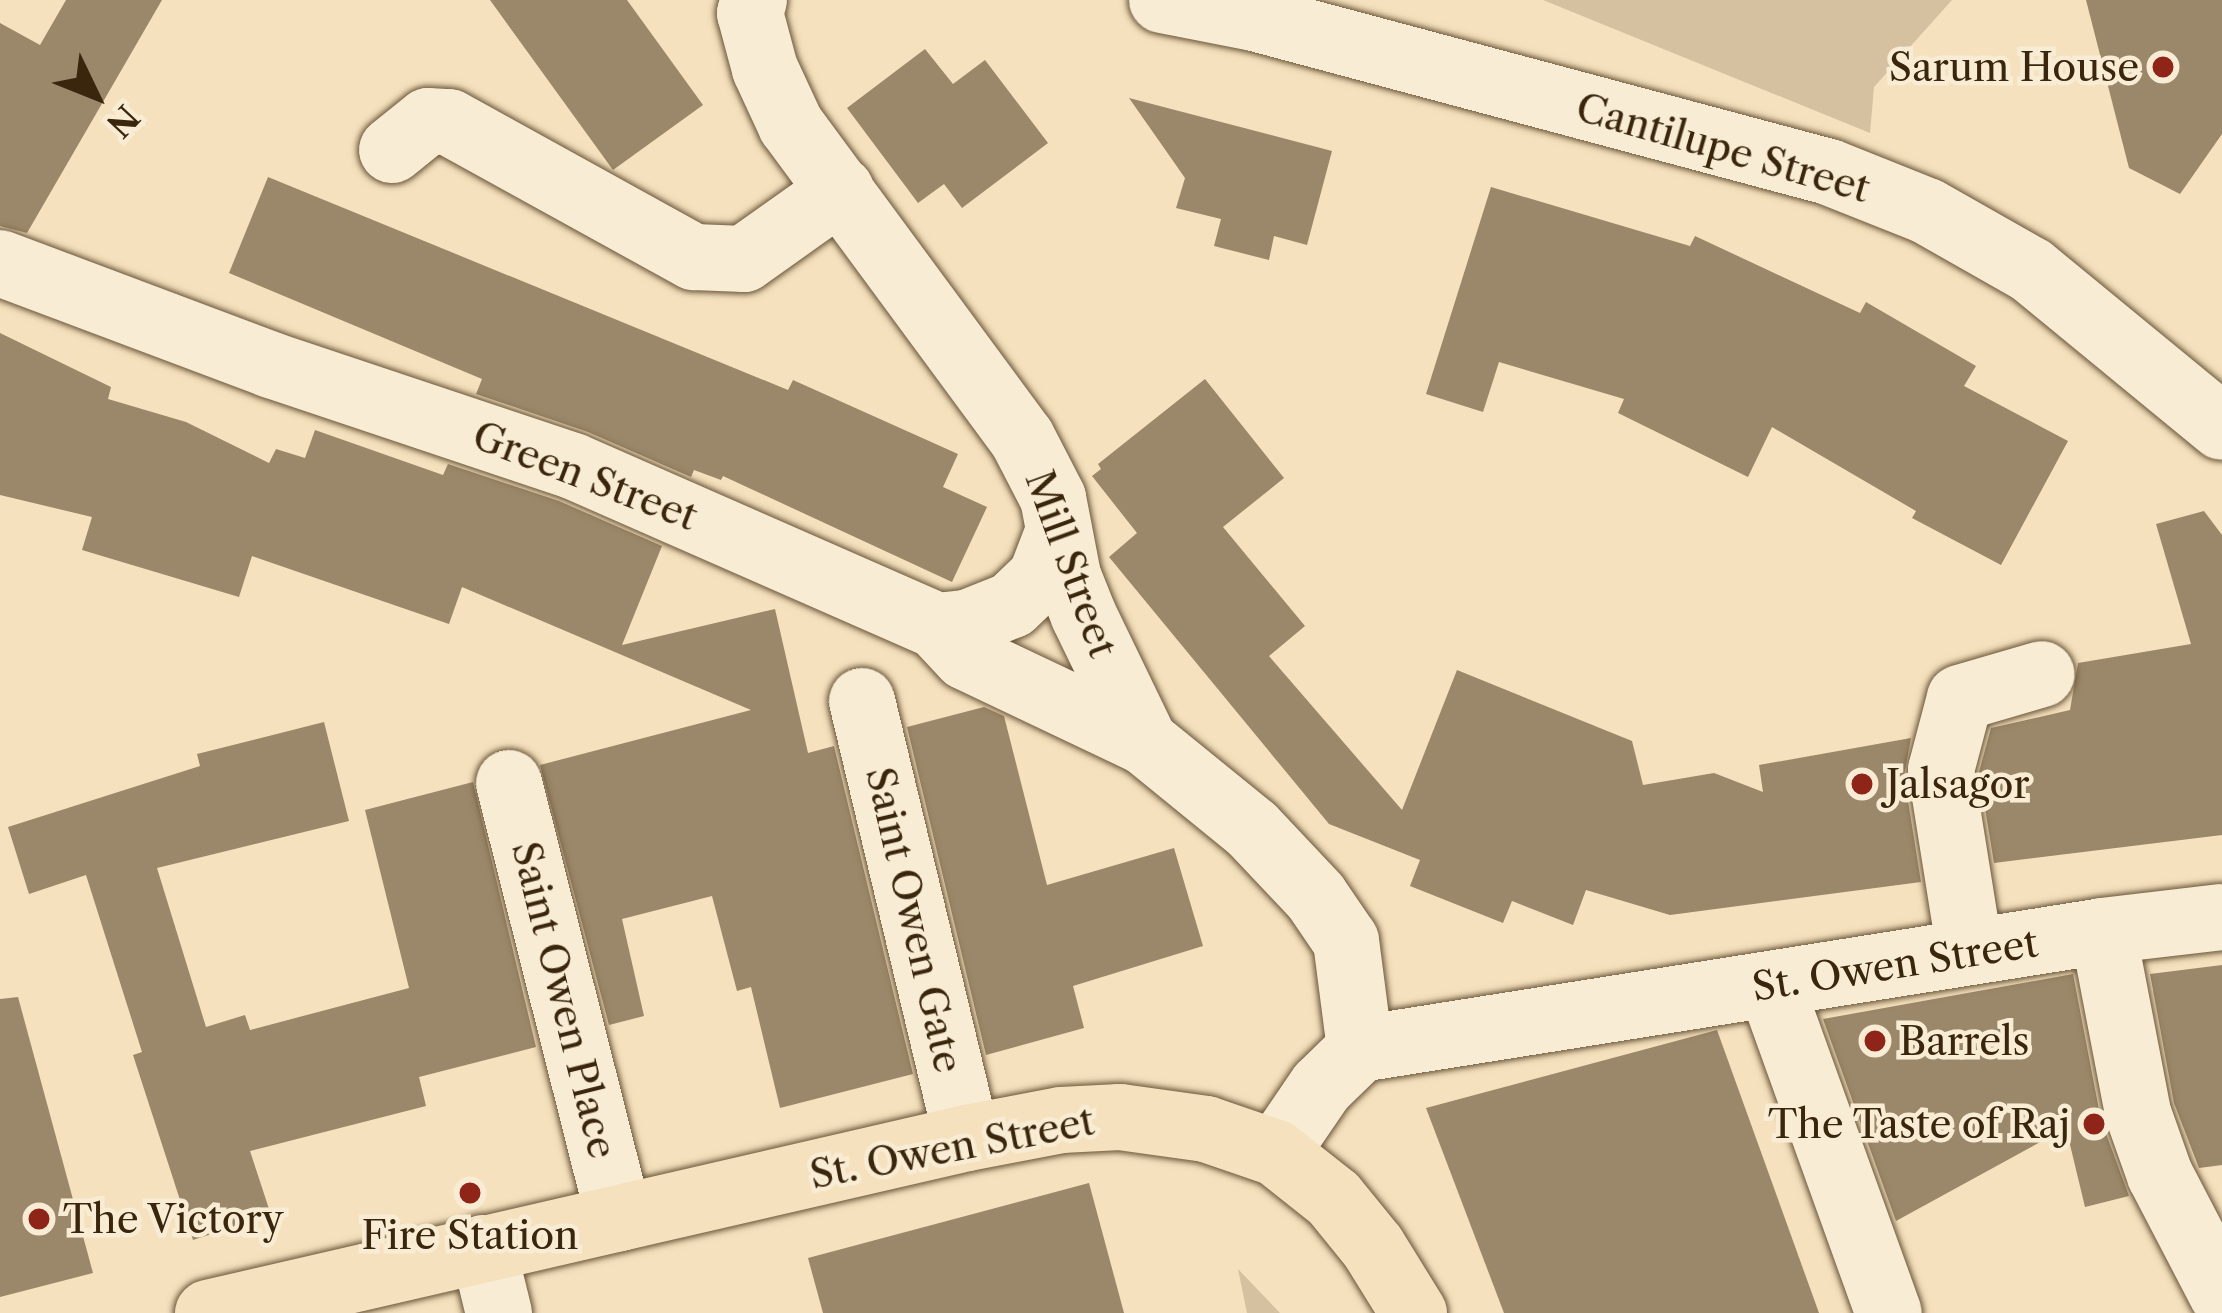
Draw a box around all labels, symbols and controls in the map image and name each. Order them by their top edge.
north arrow [36,36,156,156]
place label: Sarum House [1889,44,2139,90]
marker: Sarum House [2150,54,2176,80]
street label: Cantilupe Street [1571,84,1875,212]
text: N [98,96,147,145]
street label: Green Street [466,412,704,540]
street label: Mill Street [1016,464,1126,664]
place label: Jalsagor [1886,761,2030,807]
street label: Saint Owen Gate [856,763,972,1077]
marker: Jalsagor [1849,771,1875,797]
street label: Saint Owen Place [502,837,626,1163]
street label: St. Owen Street [1749,919,2041,1011]
place label: Barrels [1899,1018,2030,1064]
marker: Barrels [1862,1028,1888,1054]
street label: St. Owen Street [806,1097,1098,1199]
place label: The Taste of Raj [1767,1101,2070,1147]
marker: The Taste of Raj [2081,1111,2107,1137]
marker: Fire Station [457,1180,483,1206]
place label: The Victory [63,1196,285,1242]
marker: The Victory [26,1206,52,1232]
place label: Fire Station [362,1212,578,1258]

